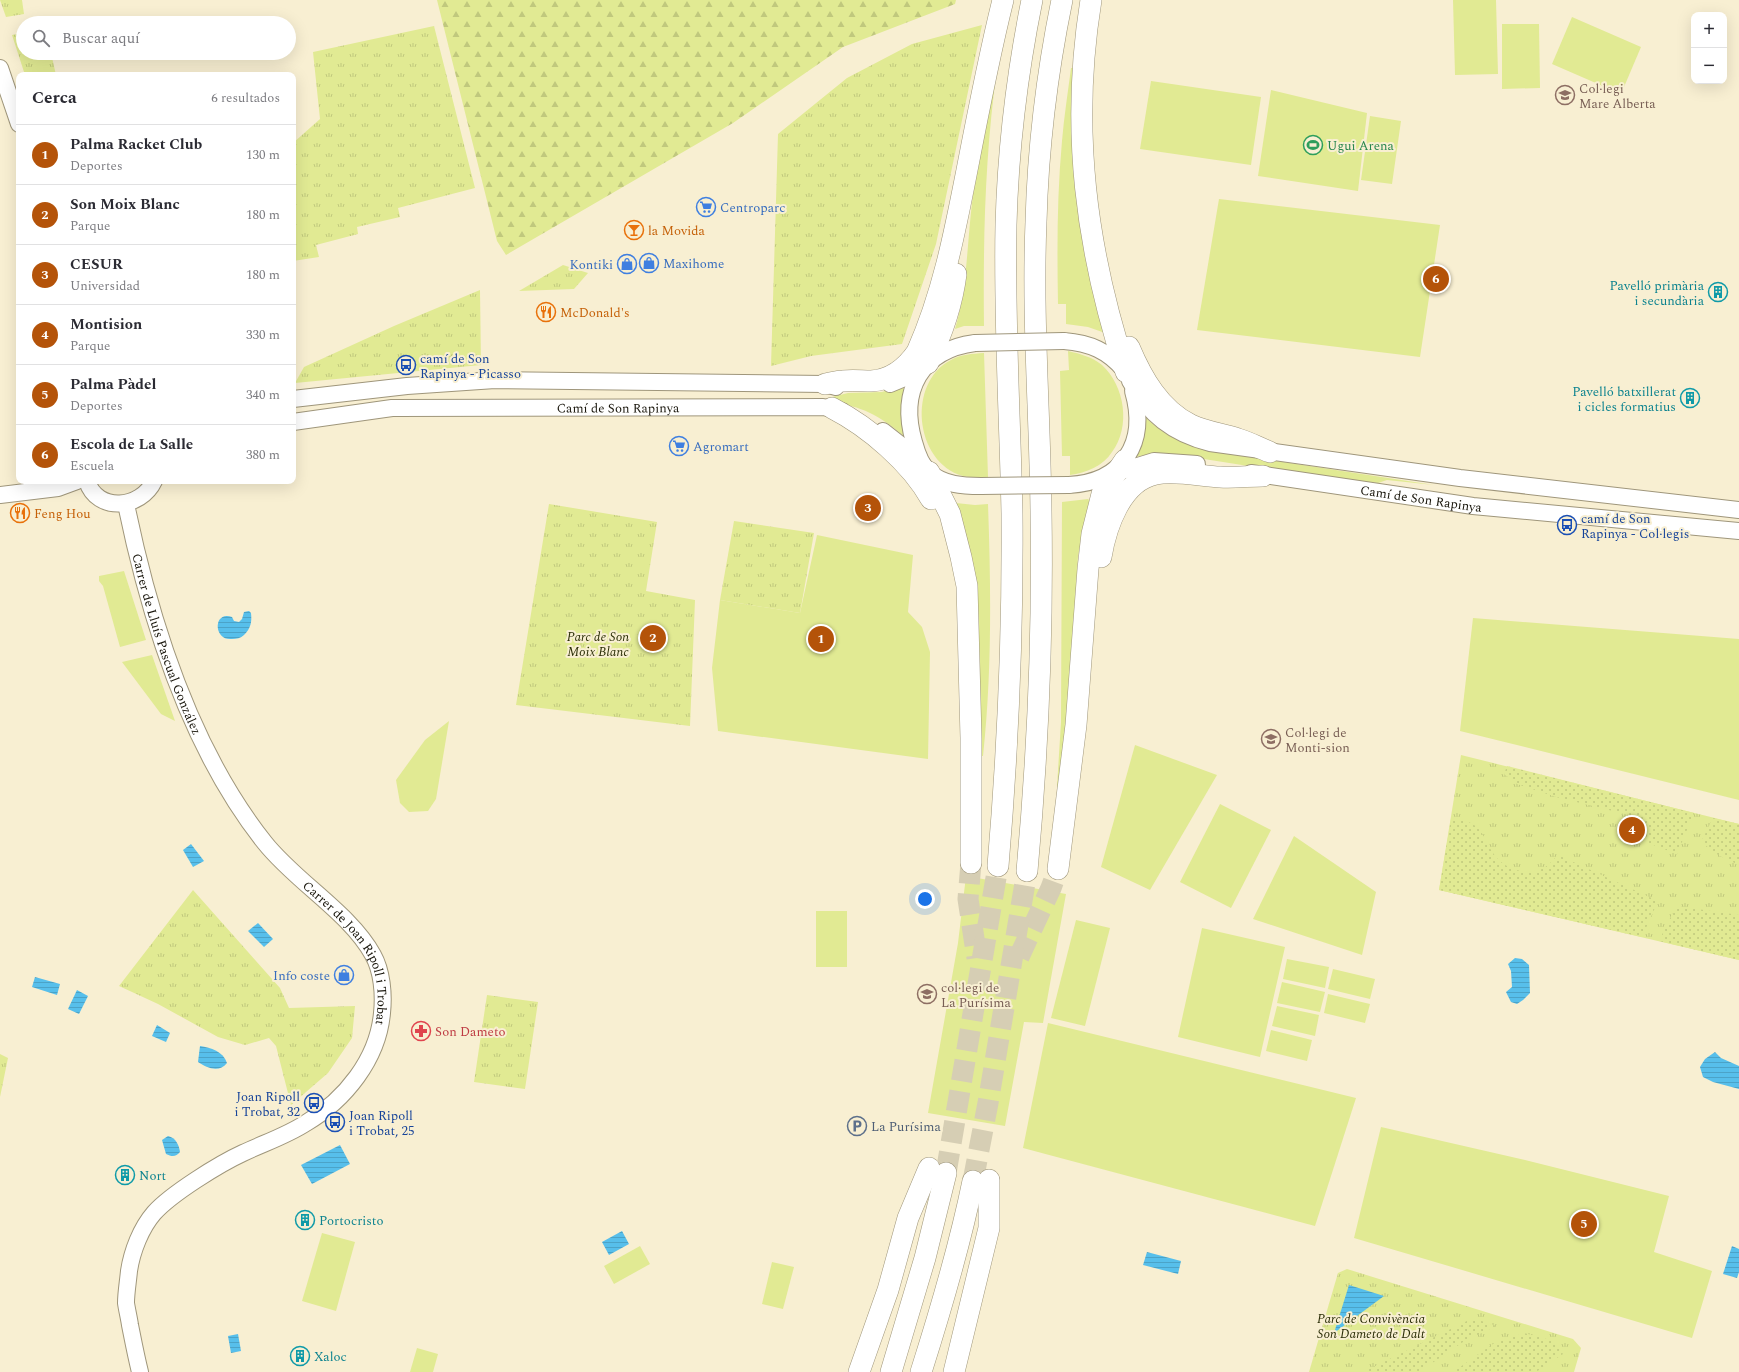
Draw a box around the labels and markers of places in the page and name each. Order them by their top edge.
place label: Col·legi Mare Alberta [1579,79,1656,114]
school or university icon: Col·legi Mare Alberta [1554,84,1576,106]
sports icon: Ugui Arena [1302,134,1324,156]
place label: Ugui Arena [1327,136,1395,156]
supermarket icon: Centroparc [695,196,717,218]
place label: Centroparc [720,198,785,218]
bar icon: la Movida [623,219,645,241]
place label: la Movida [648,221,705,241]
shop icon: Maxihome [638,252,660,274]
shop icon: Kontiki [616,253,638,275]
place label: Maxihome [663,254,724,274]
place label: Kontiki [570,255,613,275]
pin: 6 [1423,264,1449,294]
place label: Pavelló primària i secundària [1610,276,1705,311]
building icon: Pavelló primària i secundària [1707,281,1729,303]
restaurant icon: McDonald's [535,301,557,323]
place label: McDonald's [560,303,630,323]
place label: camí de Son Rapinya - Picasso [420,349,521,384]
bus stop icon: camí de Son Rapinya - Picasso [395,354,417,376]
place label: Pavelló batxillerat i cicles formatius [1572,382,1676,417]
building icon: Pavelló batxillerat i cicles formatius [1679,387,1701,409]
supermarket icon: Agromart [668,435,690,457]
place label: Agromart [693,437,749,457]
pin: 3 [855,493,881,523]
restaurant icon: Feng Hou [9,502,31,524]
place label: Feng Hou [34,504,91,524]
place label: camí de Son Rapinya - Col·legis [1581,509,1689,544]
bus stop icon: camí de Son Rapinya - Col·legis [1556,514,1578,536]
pin: 2 [640,623,666,653]
pin: 1 [808,624,834,654]
place label: Col·legi de Monti-sion [1285,723,1350,758]
school or university icon: Col·legi de Monti-sion [1260,728,1282,750]
pin: 4 [1619,815,1645,845]
shop icon: Info coste [333,964,355,986]
place label: Info coste [273,966,330,986]
place label: col·legi de La Purísima [941,978,1011,1013]
school or university icon: col·legi de La Purísima [916,983,938,1005]
pharmacy icon: Son Dameto [410,1020,432,1042]
place label: Son Dameto [435,1022,506,1042]
place label: Joan Ripoll i Trobat, 32 [234,1087,300,1122]
bus stop icon: Joan Ripoll i Trobat, 32 [303,1092,325,1114]
place label: Joan Ripoll i Trobat, 25 [349,1106,415,1141]
bus stop icon: Joan Ripoll i Trobat, 25 [324,1111,346,1133]
parking icon: La Purísima [846,1115,868,1137]
place label: La Purísima [871,1117,941,1137]
building icon: Nort [114,1164,136,1186]
place label: Nort [139,1166,167,1186]
building icon: Portocristo [294,1209,316,1231]
pin: 5 [1571,1209,1597,1239]
place label: Portocristo [319,1211,383,1231]
building icon: Xaloc [289,1345,311,1367]
place label: Xaloc [314,1347,347,1367]

